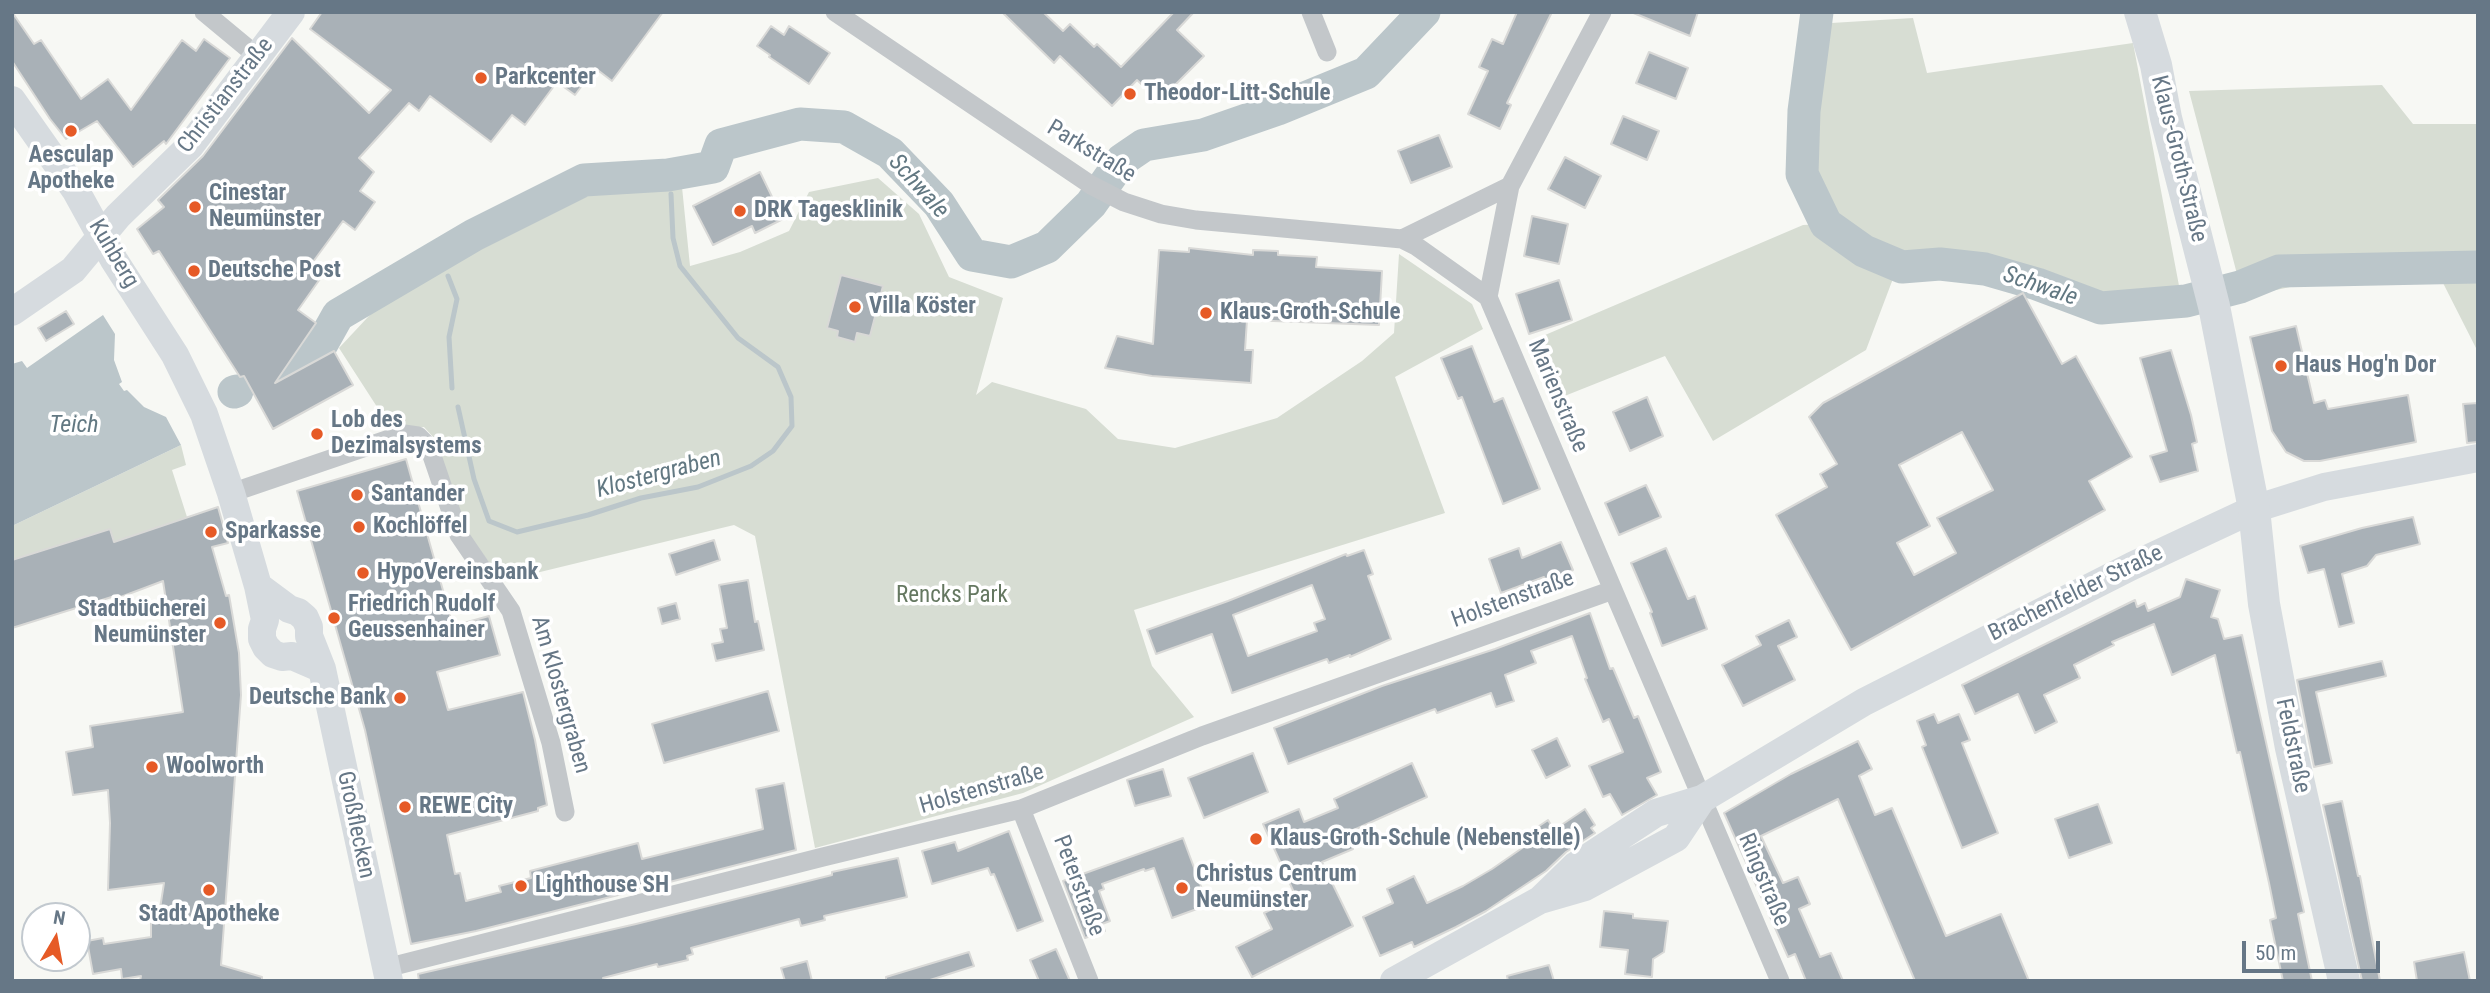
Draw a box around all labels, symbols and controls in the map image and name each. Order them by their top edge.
street label: Christianstraße [172,33,280,159]
place label: Parkcenter [495,64,596,92]
marker: Parkcenter [473,70,489,86]
street label: Klaus-Groth-Straße [2144,73,2212,245]
place label: Theodor-Litt-Schule [1144,80,1331,108]
marker: Theodor-Litt-Schule [1122,86,1138,102]
street label: Parkstraße [1042,115,1140,189]
marker: Aesculap Apotheke [63,123,79,139]
place label: Aesculap Apotheke [27,142,115,196]
water label: Schwale [882,149,954,225]
place label: Cinestar Neumünster [209,180,321,234]
place label: DRK Tagesklinik [754,197,903,225]
marker: Cinestar Neumünster [187,199,203,215]
marker: DRK Tagesklinik [732,203,748,219]
street label: Kuhberg [82,215,144,293]
place label: Deutsche Post [208,257,341,285]
water label: Schwale [1999,261,2081,313]
marker: Deutsche Post [186,263,202,279]
place label: Villa Köster [869,293,976,321]
marker: Villa Köster [847,299,863,315]
place label: Klaus-Groth-Schule [1220,299,1401,327]
marker: Klaus-Groth-Schule [1198,305,1214,321]
street label: Marienstraße [1521,335,1593,457]
place label: Haus Hog'n Dor [2295,352,2436,380]
marker: Haus Hog'n Dor [2273,358,2289,374]
place label: Lob des Dezimalsystems [331,407,482,461]
water label: Teich [49,412,99,440]
marker: Lob des Dezimalsystems [309,426,325,442]
water label: Klostergraben [593,445,725,505]
place label: Santander [371,481,465,509]
marker: Santander [349,487,365,503]
place label: Kochlöffel [373,513,468,541]
place label: Sparkasse [225,518,321,546]
marker: Kochlöffel [351,519,367,535]
marker: Sparkasse [203,524,219,540]
street label: Brachenfelder Straße [1984,540,2168,648]
place label: HypoVereinsbank [377,559,538,587]
marker: HypoVereinsbank [355,565,371,581]
street label: Holstenstraße [1448,565,1578,635]
park label: Rencks Park [896,582,1008,610]
place label: Friedrich Rudolf Geussenhainer [348,591,495,645]
place label: Stadtbücherei Neumünster [77,596,206,650]
marker: Friedrich Rudolf Geussenhainer [326,610,342,626]
street label: Am Klostergraben [524,613,596,777]
marker: Stadtbücherei Neumünster [212,615,228,631]
place label: Deutsche Bank [249,684,386,712]
marker: Deutsche Bank [392,690,408,706]
street label: Feldstraße [2269,696,2315,796]
place label: Woolworth [166,753,264,781]
marker: Woolworth [144,759,160,775]
street label: Holstenstraße [917,759,1047,821]
street label: Großflecken [330,769,380,881]
place label: REWE City [419,793,513,821]
marker: REWE City [397,799,413,815]
place label: Klaus-Groth-Schule (Nebenstelle) [1270,825,1581,853]
street label: Ringstraße [1731,830,1795,930]
marker: Klaus-Groth-Schule (Nebenstelle) [1248,831,1264,847]
street label: Peterstraße [1046,832,1110,940]
place label: Christus Centrum Neumünster [1196,861,1357,915]
place label: Lighthouse SH [535,872,669,900]
marker: Lighthouse SH [513,878,529,894]
marker: Christus Centrum Neumünster [1174,880,1190,896]
marker: Stadt Apotheke [201,882,217,898]
place label: Stadt Apotheke [138,901,280,929]
north arrow [21,902,91,972]
text: N [52,905,67,930]
scale bar [2245,926,2383,970]
text: 50 m [2255,941,2296,965]

